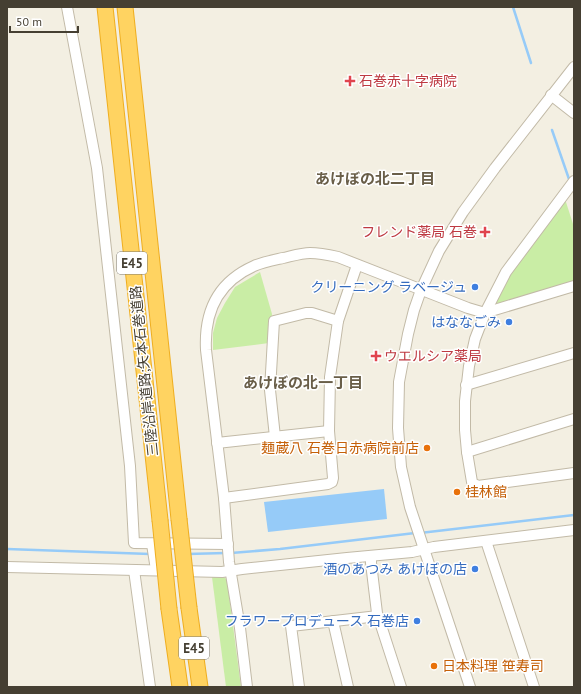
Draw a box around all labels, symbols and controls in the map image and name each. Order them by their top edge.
scale bar [10,8,78,34]
text: 50 m [16,14,42,29]
place label: 石巻赤十字病院 [359,72,457,90]
marker: 石巻赤十字病院 [344,75,356,87]
district label: あけぼの北二丁目 [315,169,435,188]
place label: フレンド薬局 石巻 [361,223,477,241]
marker: フレンド薬局 石巻 [480,227,490,237]
road number: E45 [117,252,147,274]
place label: クリーニング ラベージュ [311,278,467,296]
marker: クリーニング ラベージュ [470,282,480,292]
street label: 三陸沿岸道路;矢本石巻道路 [126,285,162,457]
place label: はななごみ [431,313,501,331]
marker: はななごみ [504,317,514,327]
place label: ウエルシア薬局 [384,347,482,365]
marker: ウエルシア薬局 [371,351,381,361]
district label: あけぼの北一丁目 [243,373,363,392]
place label: 麺蔵八 石巻日赤病院前店 [261,439,419,457]
marker: 麺蔵八 石巻日赤病院前店 [422,443,432,453]
place label: 桂林館 [465,483,507,501]
marker: 桂林館 [452,487,462,497]
place label: 酒のあつみ あけぼの店 [323,560,467,578]
marker: 酒のあつみ あけぼの店 [470,564,480,574]
place label: フラワープロデュース 石巻店 [225,612,409,630]
marker: フラワープロデュース 石巻店 [412,616,422,626]
road number: E45 [179,637,209,659]
place label: 日本料理 笹寿司 [442,657,544,675]
marker: 日本料理 笹寿司 [429,661,439,671]

